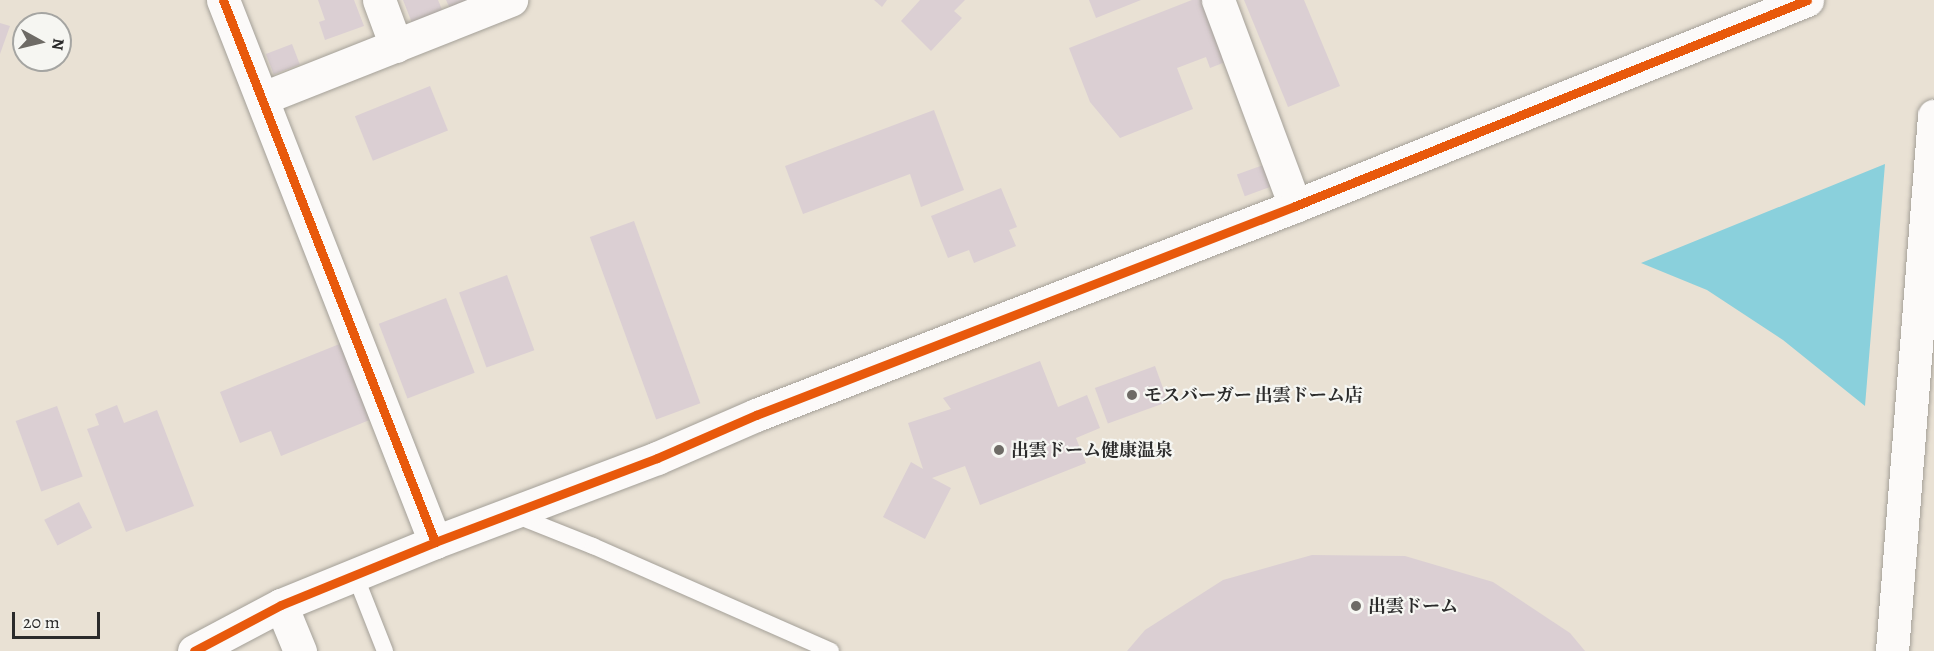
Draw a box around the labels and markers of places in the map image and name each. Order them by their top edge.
place label: モスバーガー 出雲ドーム店 [1144,384,1363,406]
marker: モスバーガー 出雲ドーム店 [1125,388,1139,402]
place label: 出雲ドーム健康温泉 [1011,439,1173,461]
marker: 出雲ドーム健康温泉 [992,443,1006,457]
place label: 出雲ドーム [1368,595,1458,617]
marker: 出雲ドーム [1349,599,1363,613]

